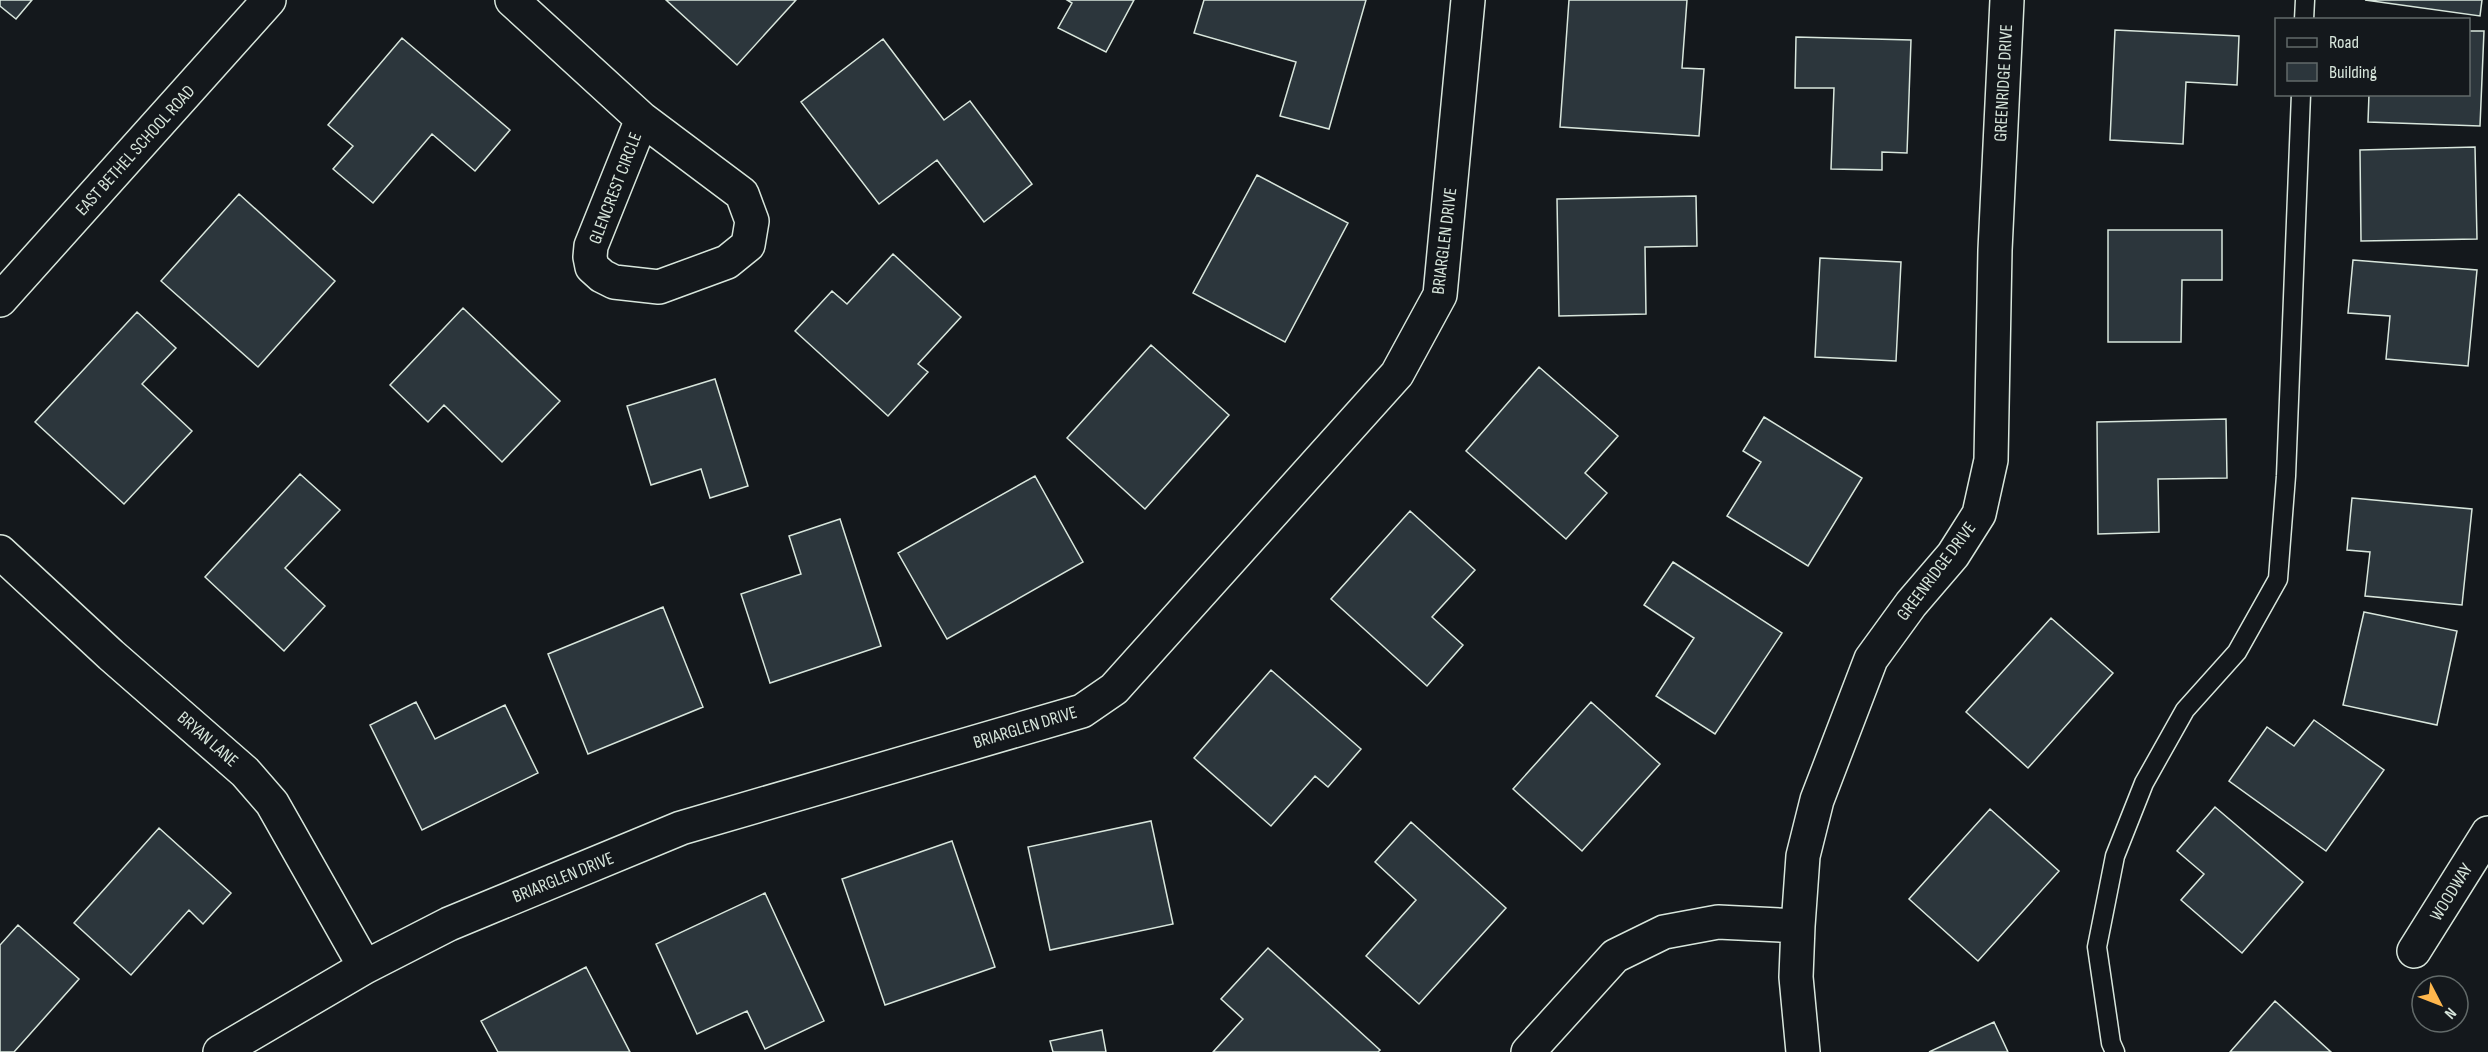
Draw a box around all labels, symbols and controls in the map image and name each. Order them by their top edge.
legend [2275,18,2470,96]
street label: GREENRIDGE DRIVE [1990,24,2017,142]
text: Road [2329,32,2359,53]
text: Building [2329,62,2377,83]
street label: EAST BETHEL SCHOOL ROAD [71,81,199,220]
street label: GLENCREST CIRCLE [585,129,646,247]
street label: BRIARGLEN DRIVE [1428,187,1461,296]
street label: GREENRIDGE DRIVE [1893,518,1980,625]
street label: BRIARGLEN DRIVE [971,702,1080,753]
street label: BRYAN LANE [173,707,242,771]
street label: BRIARGLEN DRIVE [509,848,617,907]
street label: WOODWAY [2426,859,2478,925]
north arrow [2410,974,2470,1034]
text: N [2440,1004,2460,1023]

